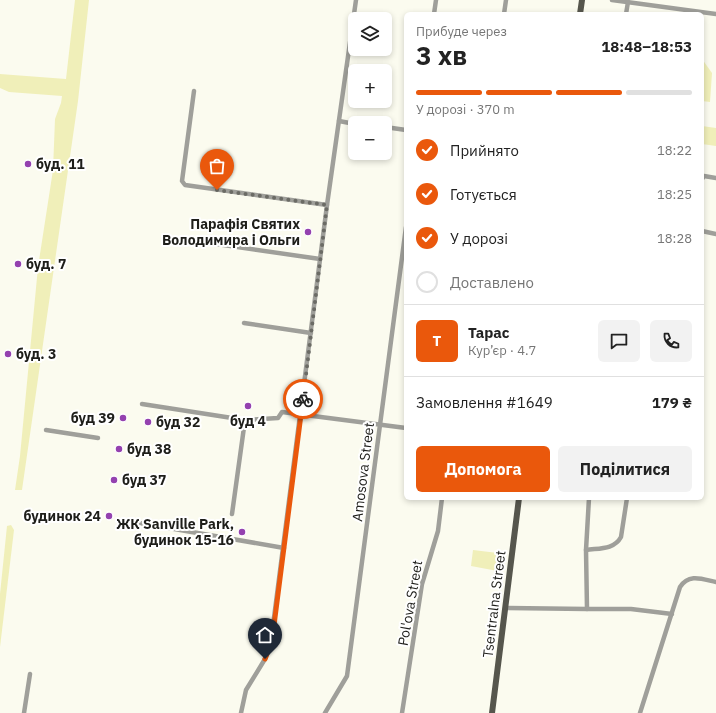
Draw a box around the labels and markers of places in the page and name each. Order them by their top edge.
pin [200,149,234,190]
place label: буд. 11 [36,155,85,173]
marker: буд. 11 [23,159,33,169]
place label: Парафія Святих Володимира і Ольги [162,215,300,249]
marker: Парафія Святих Володимира і Ольги [303,227,313,237]
place label: буд. 7 [26,255,66,273]
marker: буд. 7 [13,259,23,269]
place label: буд. 3 [16,345,56,363]
marker: буд. 3 [3,349,13,359]
marker: буд 4 [243,401,253,411]
place label: буд 39 [71,409,115,427]
place label: буд 4 [230,412,266,430]
marker: буд 39 [118,413,128,423]
place label: буд 32 [156,413,200,431]
marker: буд 32 [143,417,153,427]
place label: буд 38 [127,440,171,458]
marker: буд 38 [114,444,124,454]
place label: буд 37 [122,471,166,489]
marker: буд 37 [109,475,119,485]
place label: будинок 24 [23,507,101,525]
marker: будинок 24 [104,511,114,521]
place label: ЖК Sanville Park, будинок 15-16 [116,515,234,549]
marker: ЖК Sanville Park, будинок 15-16 [237,527,247,537]
pin [248,618,282,659]

